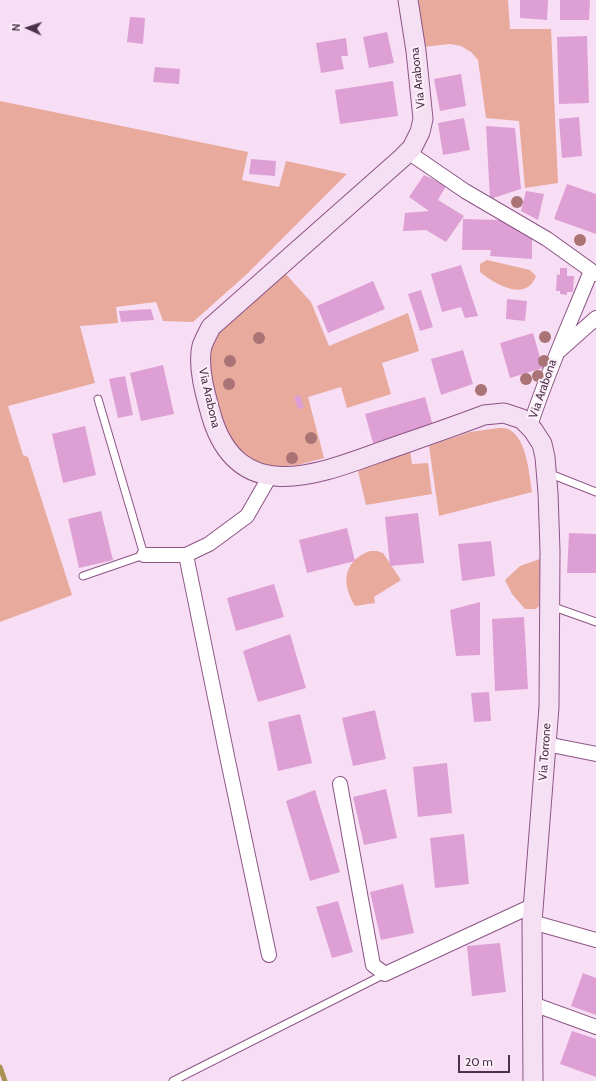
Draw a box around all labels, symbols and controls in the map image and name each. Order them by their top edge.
north arrow [8,8,48,48]
text: N [9,23,23,32]
street label: Via Arabona [408,47,428,109]
street label: Via Arabona [526,358,560,420]
street label: Via Arabona [195,366,223,430]
street label: Via Torrone [536,723,554,781]
scale bar [460,1047,512,1073]
text: 20 m [465,1054,493,1069]

